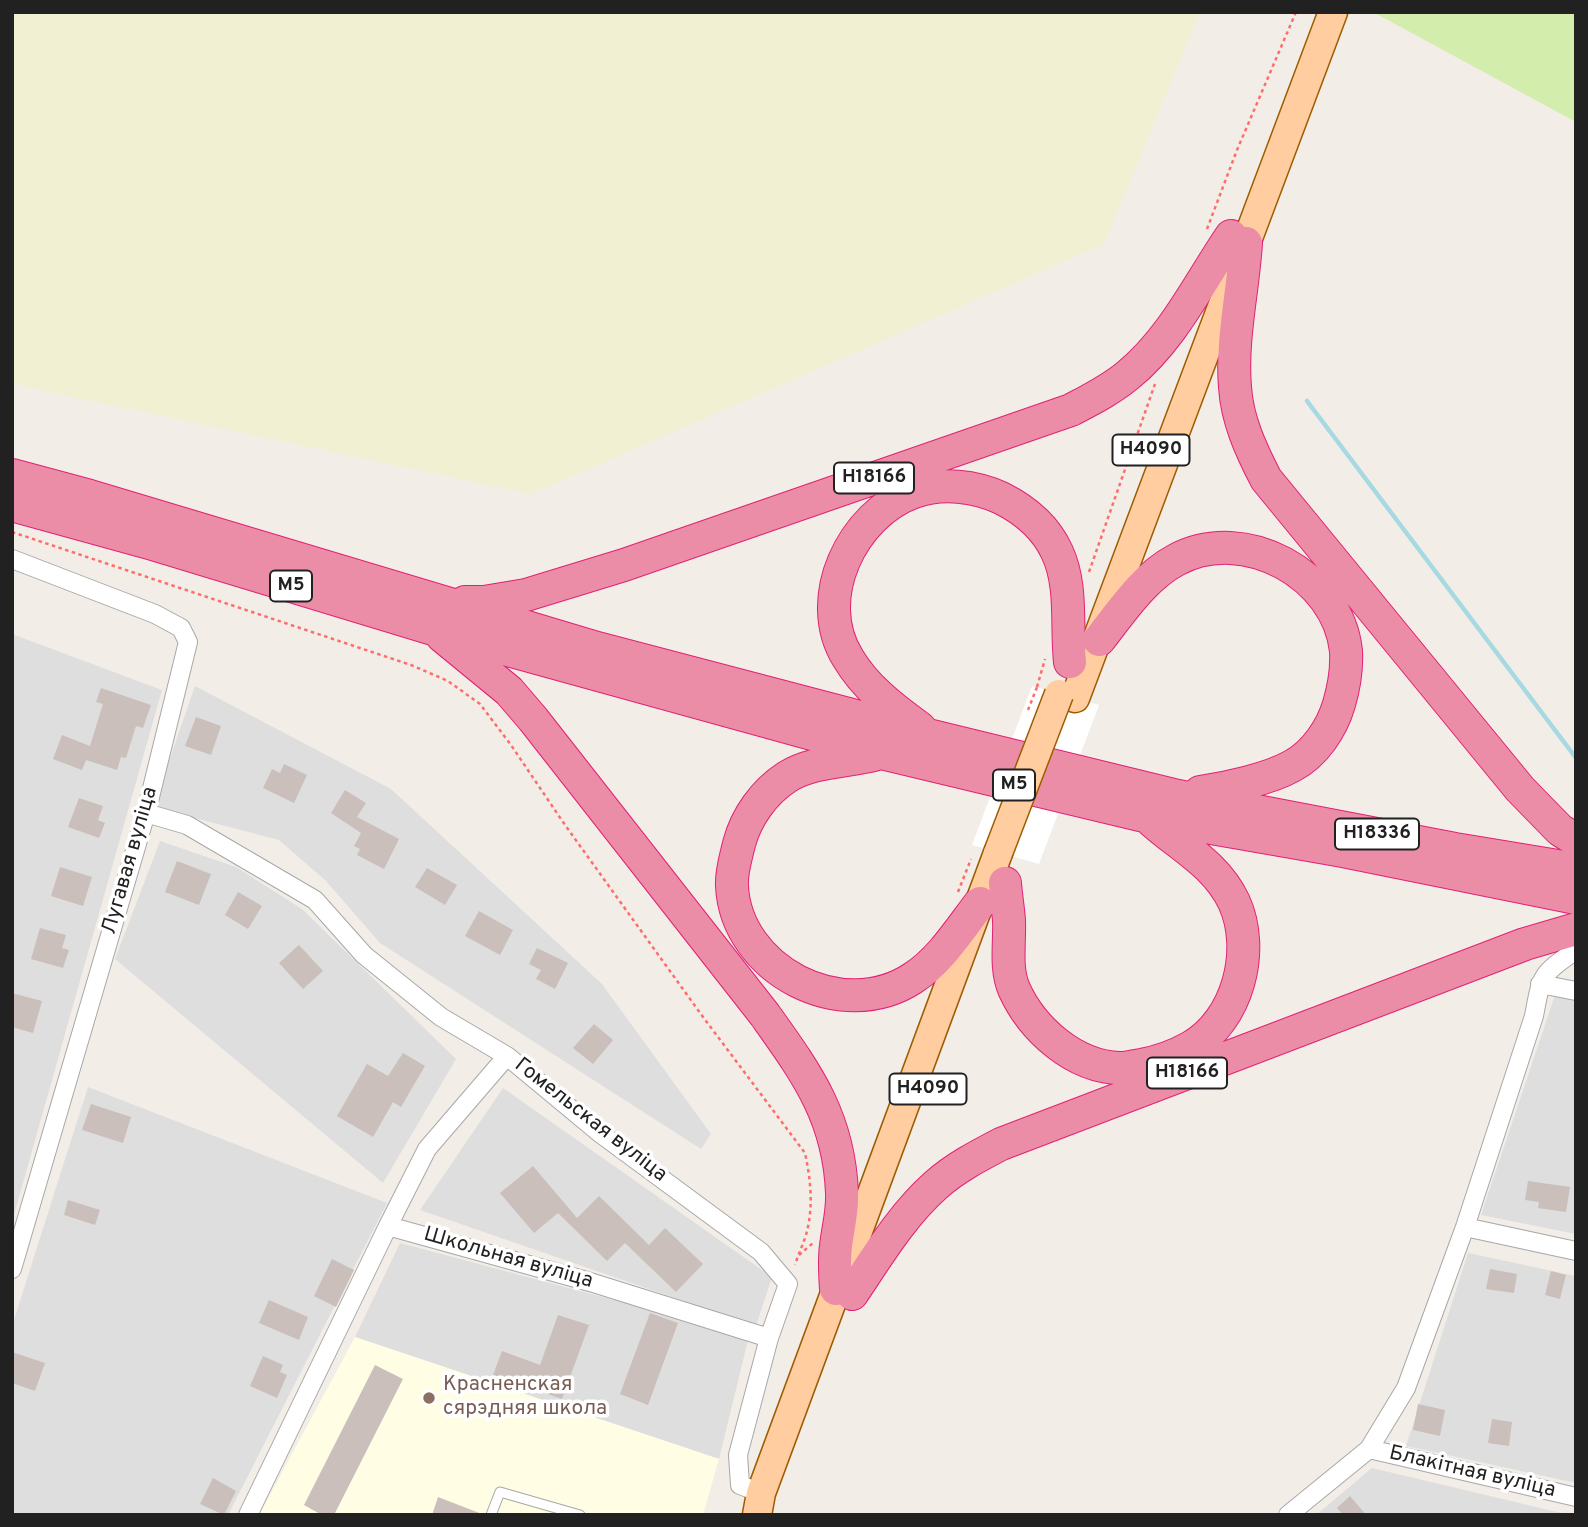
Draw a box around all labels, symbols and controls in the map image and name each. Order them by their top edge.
road number: Н4090 [1112,435,1190,466]
road number: Н18166 [834,463,914,494]
road number: М5 [270,570,312,601]
road number: М5 [993,770,1035,800]
street label: Лугавая вуліца [98,784,164,938]
road number: Н18336 [1335,818,1419,849]
street label: Гомельская вуліца [509,1054,671,1188]
road number: Н18166 [1147,1058,1227,1088]
road number: Н4090 [890,1074,967,1105]
street label: Школьная вуліца [420,1223,596,1295]
place label: Красненская сярэдняя школа [443,1373,607,1423]
marker: Красненская сярэдняя школа [421,1390,437,1406]
street label: Блакітная вуліца [1386,1442,1558,1504]

